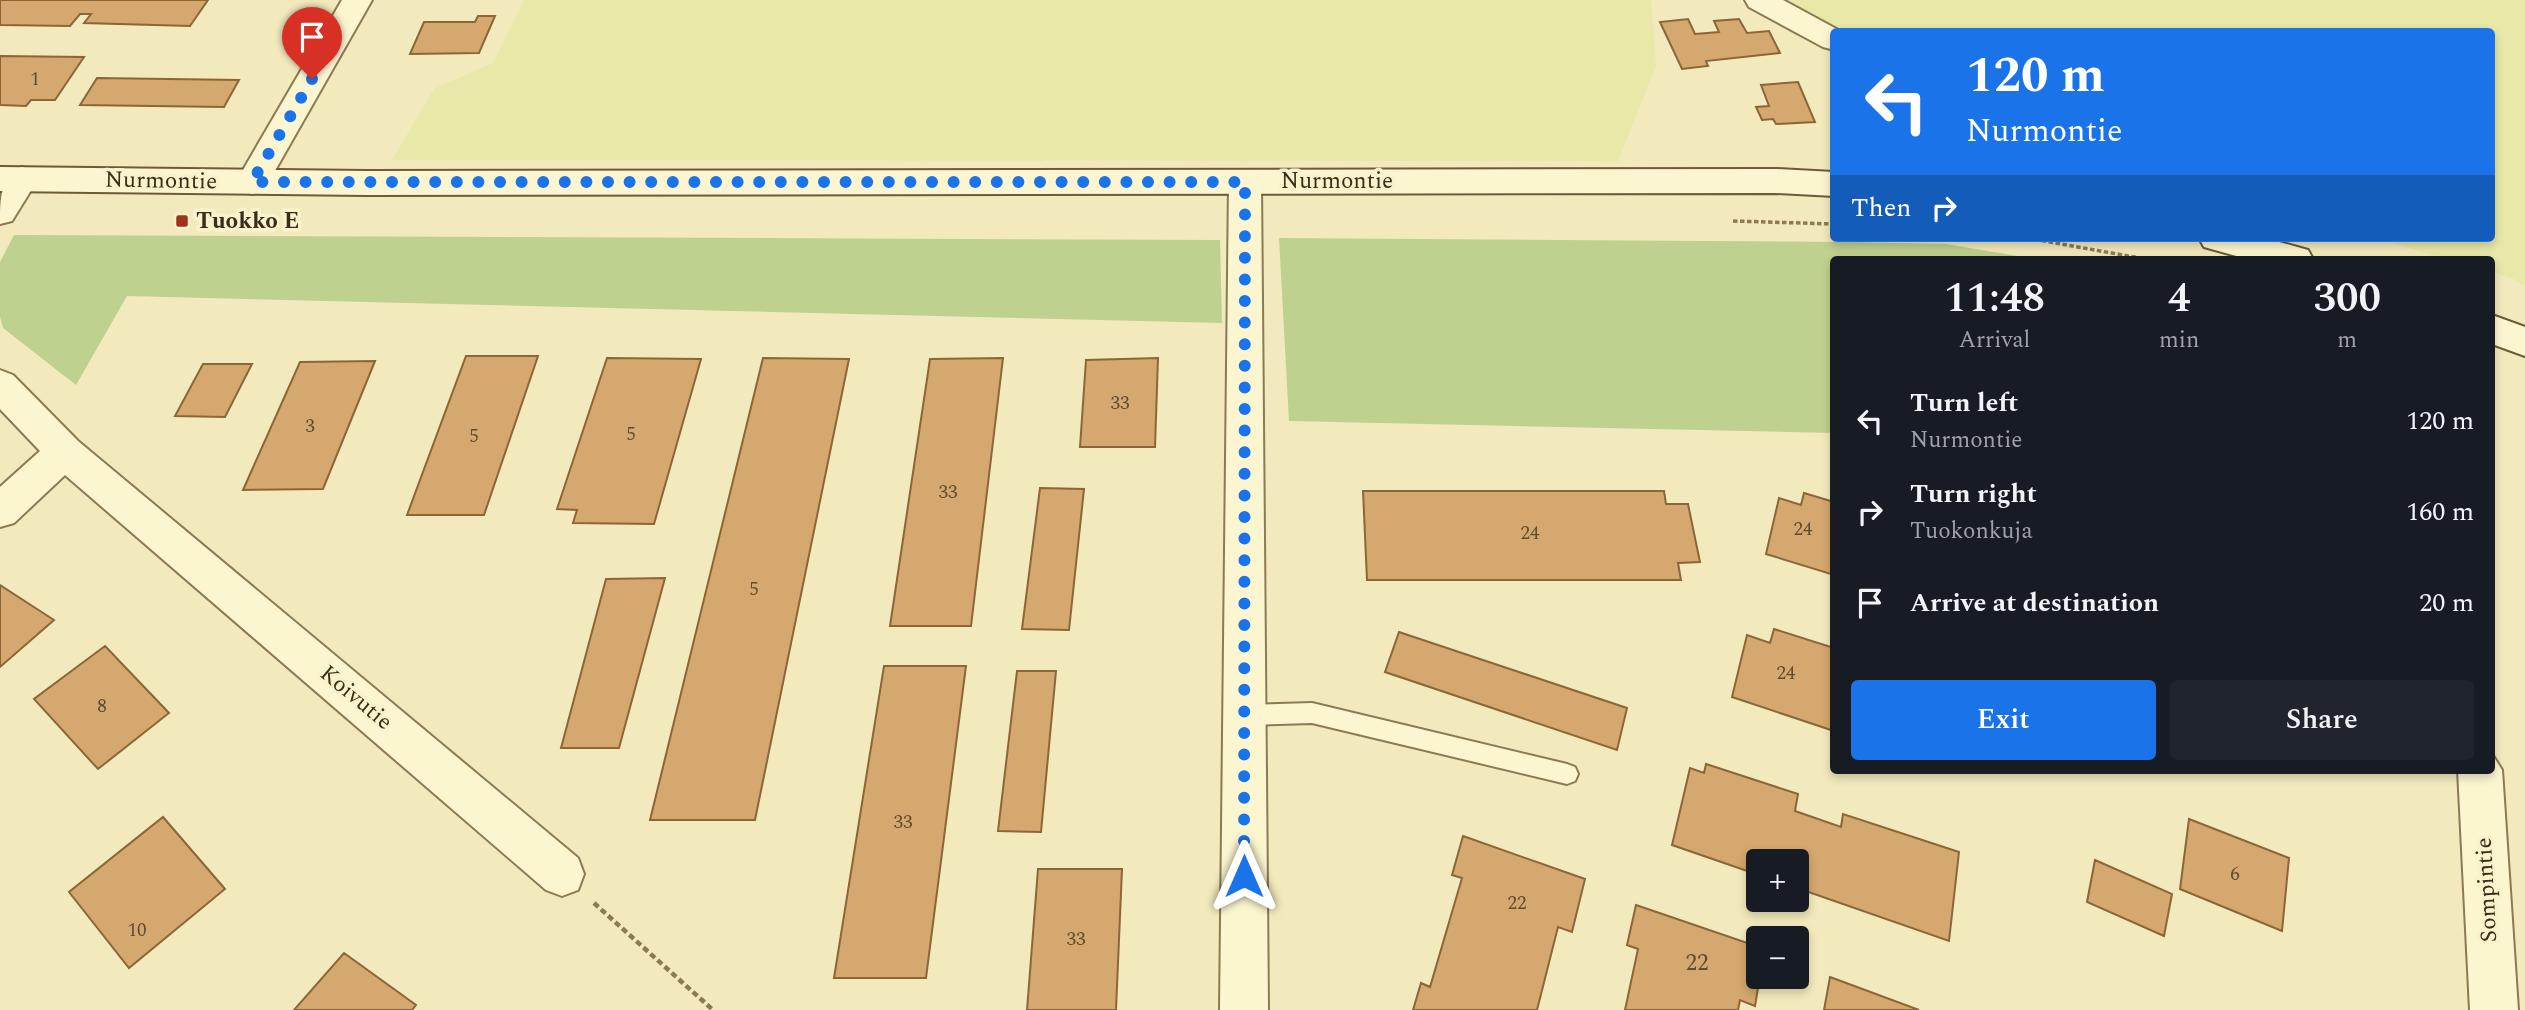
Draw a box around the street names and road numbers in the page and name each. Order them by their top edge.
street label: Nurmontie [104,163,218,199]
street label: Nurmontie [1281,164,1393,199]
street label: Koivutie [312,657,400,739]
street label: Sompintie [2467,837,2507,943]

